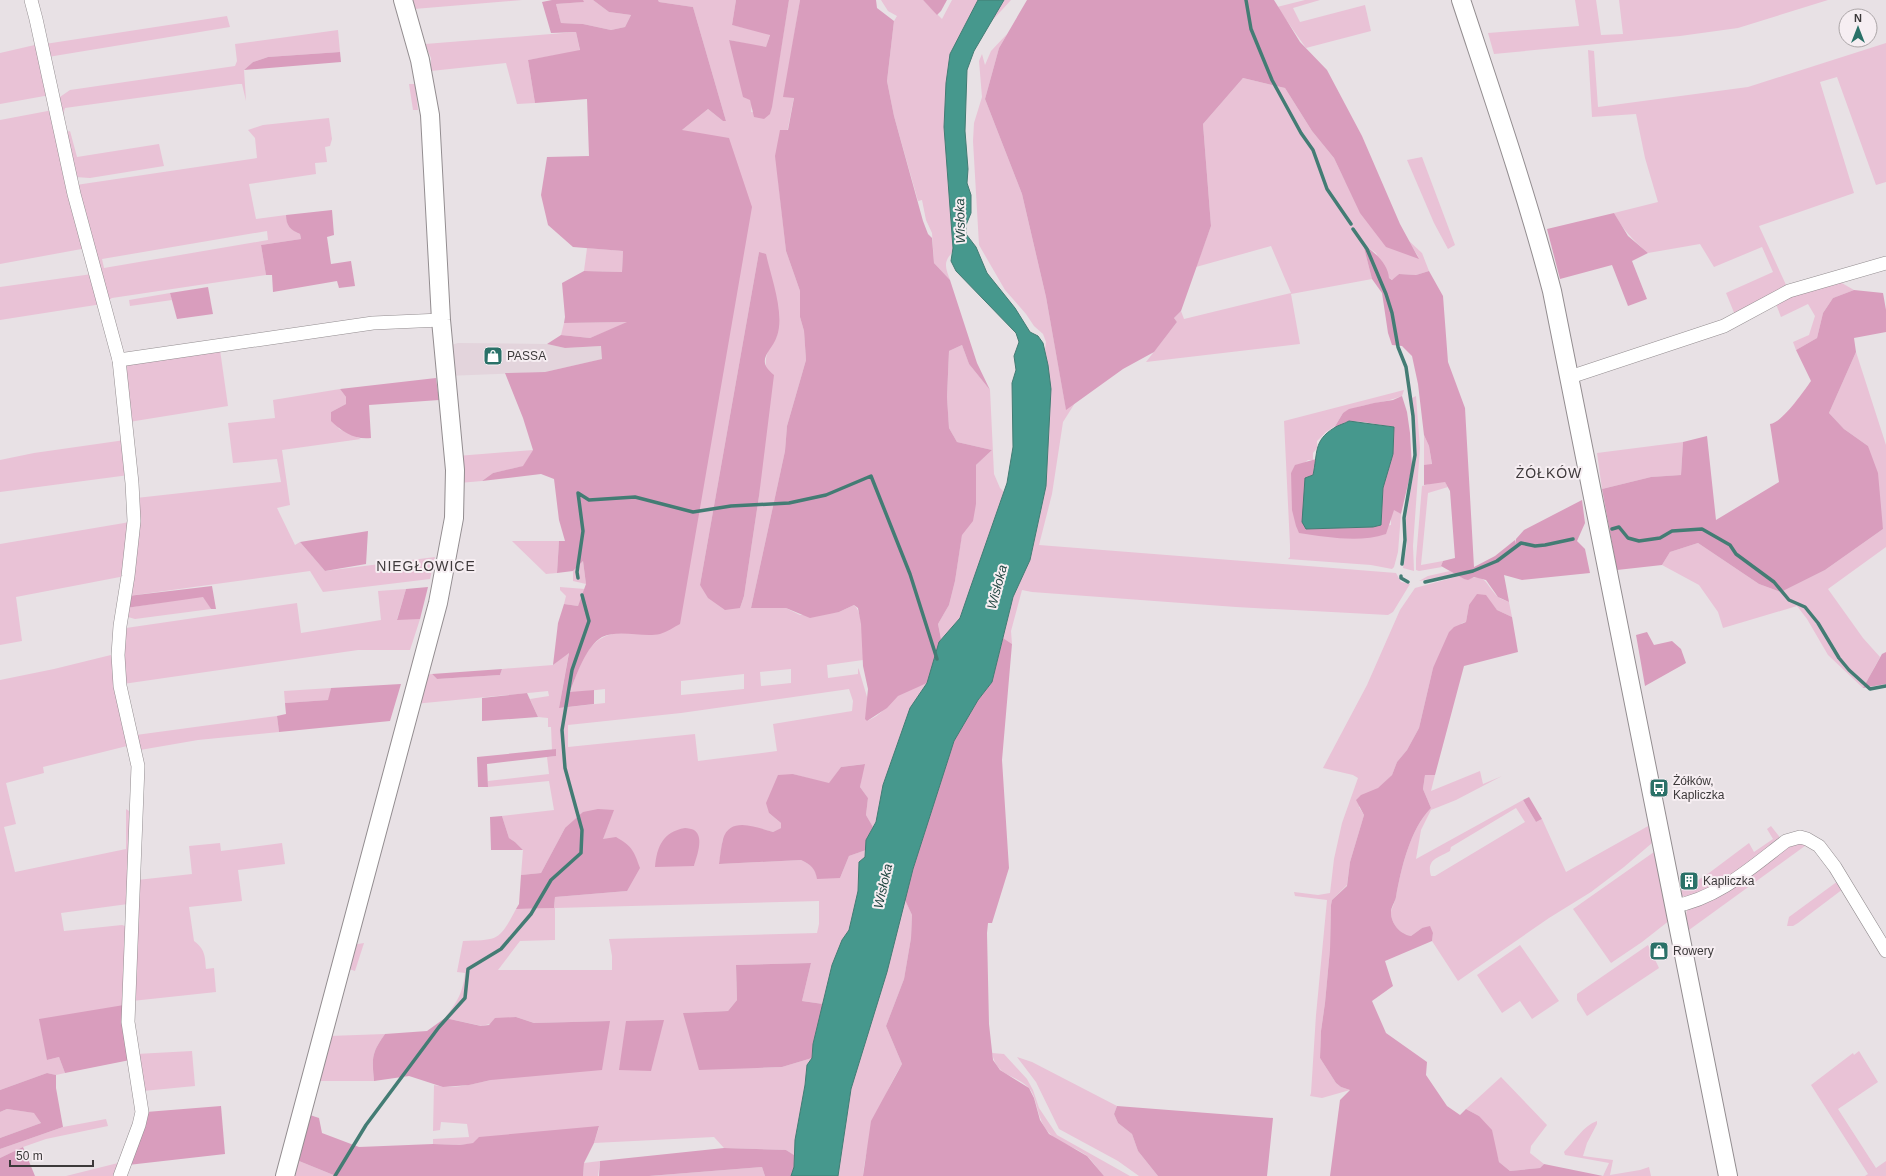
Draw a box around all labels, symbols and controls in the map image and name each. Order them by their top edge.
north arrow [1838,8,1878,48]
text: N [1854,12,1862,24]
water label: Wisłoka [952,198,968,244]
shop icon: PASSA [482,345,504,367]
place label: PASSA [507,349,546,363]
district label: ŻÓŁKÓW [1516,464,1582,481]
district label: NIEGŁOWICE [376,558,476,574]
water label: Wisłoka [984,563,1010,611]
place label: Żółków, Kapliczka [1673,774,1725,802]
bus stop icon: Żółków, Kapliczka [1648,777,1670,799]
water label: Wisłoka [871,862,895,910]
building icon: Kapliczka [1678,870,1700,892]
place label: Kapliczka [1703,874,1755,888]
shop icon: Rowery [1648,940,1670,962]
place label: Rowery [1673,944,1714,958]
scale bar [10,1142,93,1168]
text: 50 m [16,1149,43,1163]

